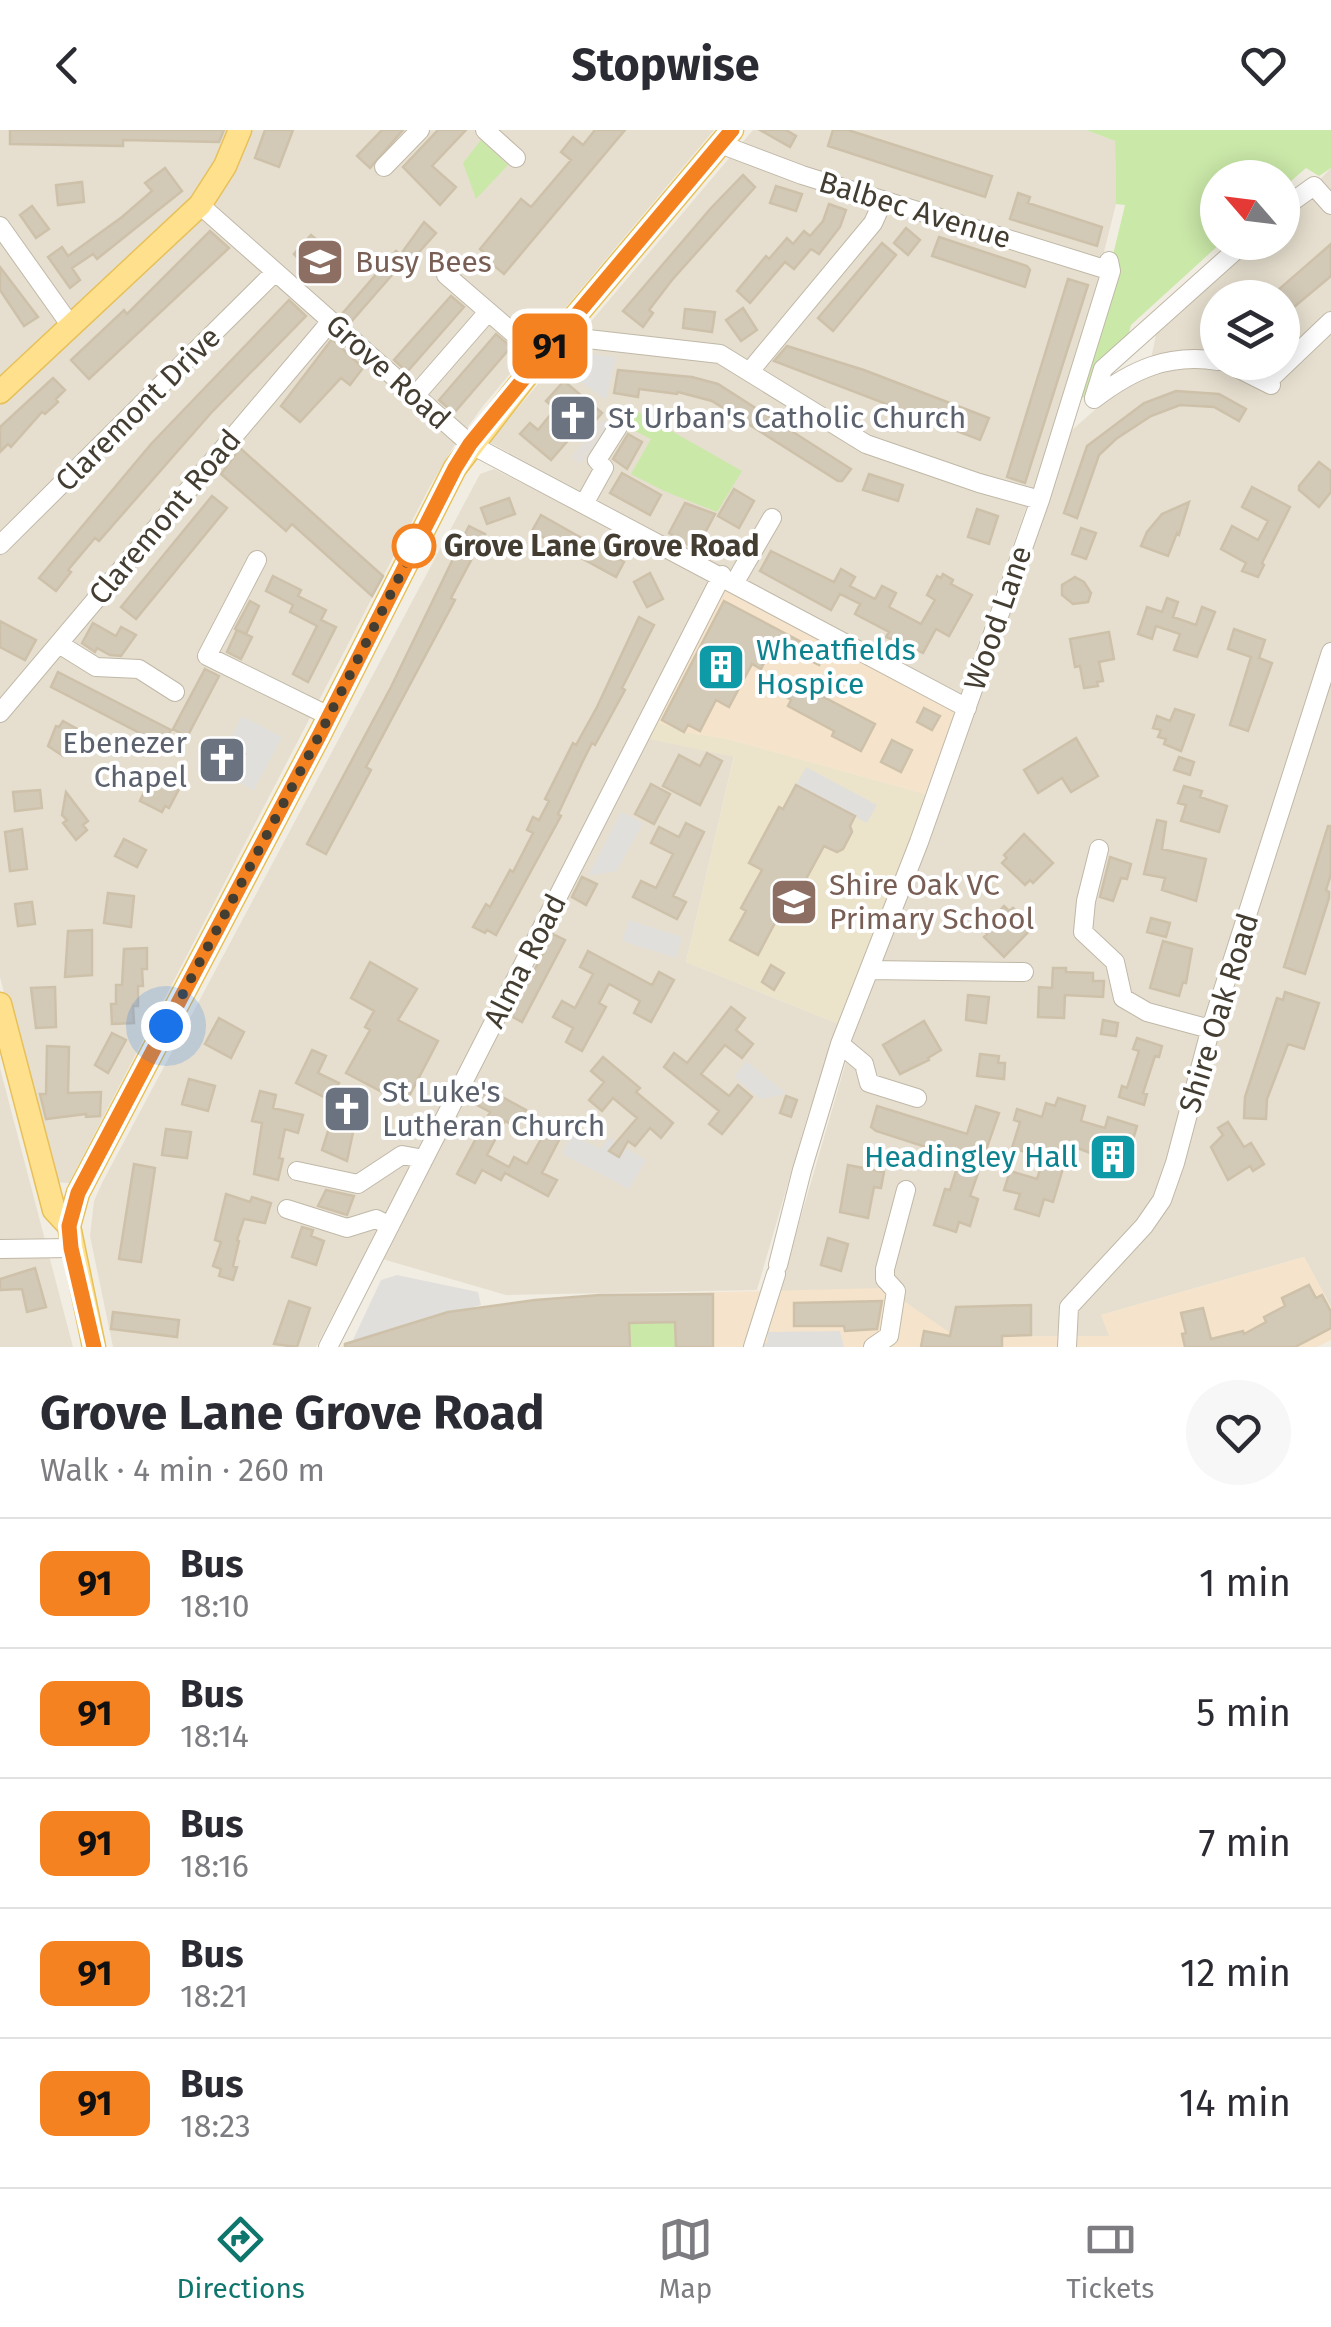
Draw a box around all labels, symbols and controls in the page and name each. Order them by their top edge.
icon: back [40,38,95,93]
text: Stopwise [571,38,760,92]
icon: heart [1236,38,1291,93]
north arrow [1200,160,1300,260]
map controls [1200,160,1300,380]
street label: Balbec Avenue [815,164,1015,256]
school or university icon: Busy Bees [294,236,346,288]
place label: Busy Bees [355,244,492,280]
button: layers [1200,280,1300,380]
street label: Grove Road [318,307,458,437]
line badge: 91 [505,314,595,378]
street label: Claremont Drive [48,319,228,499]
text: 91 [532,325,568,367]
church icon: St Urban's Catholic Church [547,392,599,444]
place label: St Urban's Catholic Church [608,400,966,436]
street label: Claremont Road [81,422,249,612]
marker: Grove Lane Grove Road [393,525,435,567]
place label: Grove Lane Grove Road [444,528,759,564]
street label: Wood Lane [957,541,1039,695]
place label: Wheatfields Hospice [756,632,916,702]
building icon: Wheatfields Hospice [695,641,747,693]
place label: Ebenezer Chapel [62,725,187,795]
church icon: Ebenezer Chapel [196,734,248,786]
place label: Shire Oak VC Primary School [829,867,1034,937]
school or university icon: Shire Oak VC Primary School [768,876,820,928]
street label: Alma Road [476,888,574,1034]
street label: Shire Oak Road [1172,909,1266,1117]
your location [141,1001,191,1051]
place label: St Luke's Lutheran Church [382,1074,605,1144]
church icon: St Luke's Lutheran Church [321,1083,373,1135]
building icon: Headingley Hall [1087,1131,1139,1183]
place label: Headingley Hall [864,1139,1078,1175]
button: heart [1186,1380,1291,1485]
text: Grove Lane Grove Road [40,1384,545,1442]
text: Walk · 4 min · 260 m [40,1451,325,1489]
text: Bus [180,1541,244,1587]
text: 1 min [1199,1560,1291,1606]
text: 91 [77,1562,113,1604]
text: 18:10 [180,1587,250,1625]
text: Bus [180,1671,244,1717]
text: 5 min [1196,1690,1291,1736]
text: 91 [77,1692,113,1734]
text: 18:14 [180,1717,249,1755]
text: Bus [180,1801,244,1847]
text: 7 min [1199,1820,1291,1866]
text: 91 [77,1822,113,1864]
text: 18:16 [180,1847,249,1885]
text: Bus [180,1931,244,1977]
text: 12 min [1180,1950,1291,1996]
text: 91 [77,1952,113,1994]
text: 18:21 [180,1977,248,2015]
text: Bus [180,2061,244,2107]
text: 14 min [1179,2080,1291,2126]
text: 91 [77,2082,113,2124]
text: 18:23 [180,2107,251,2145]
tab: Directions [177,2212,305,2305]
tab: Map [658,2212,713,2305]
tab: Tickets [1066,2212,1154,2305]

